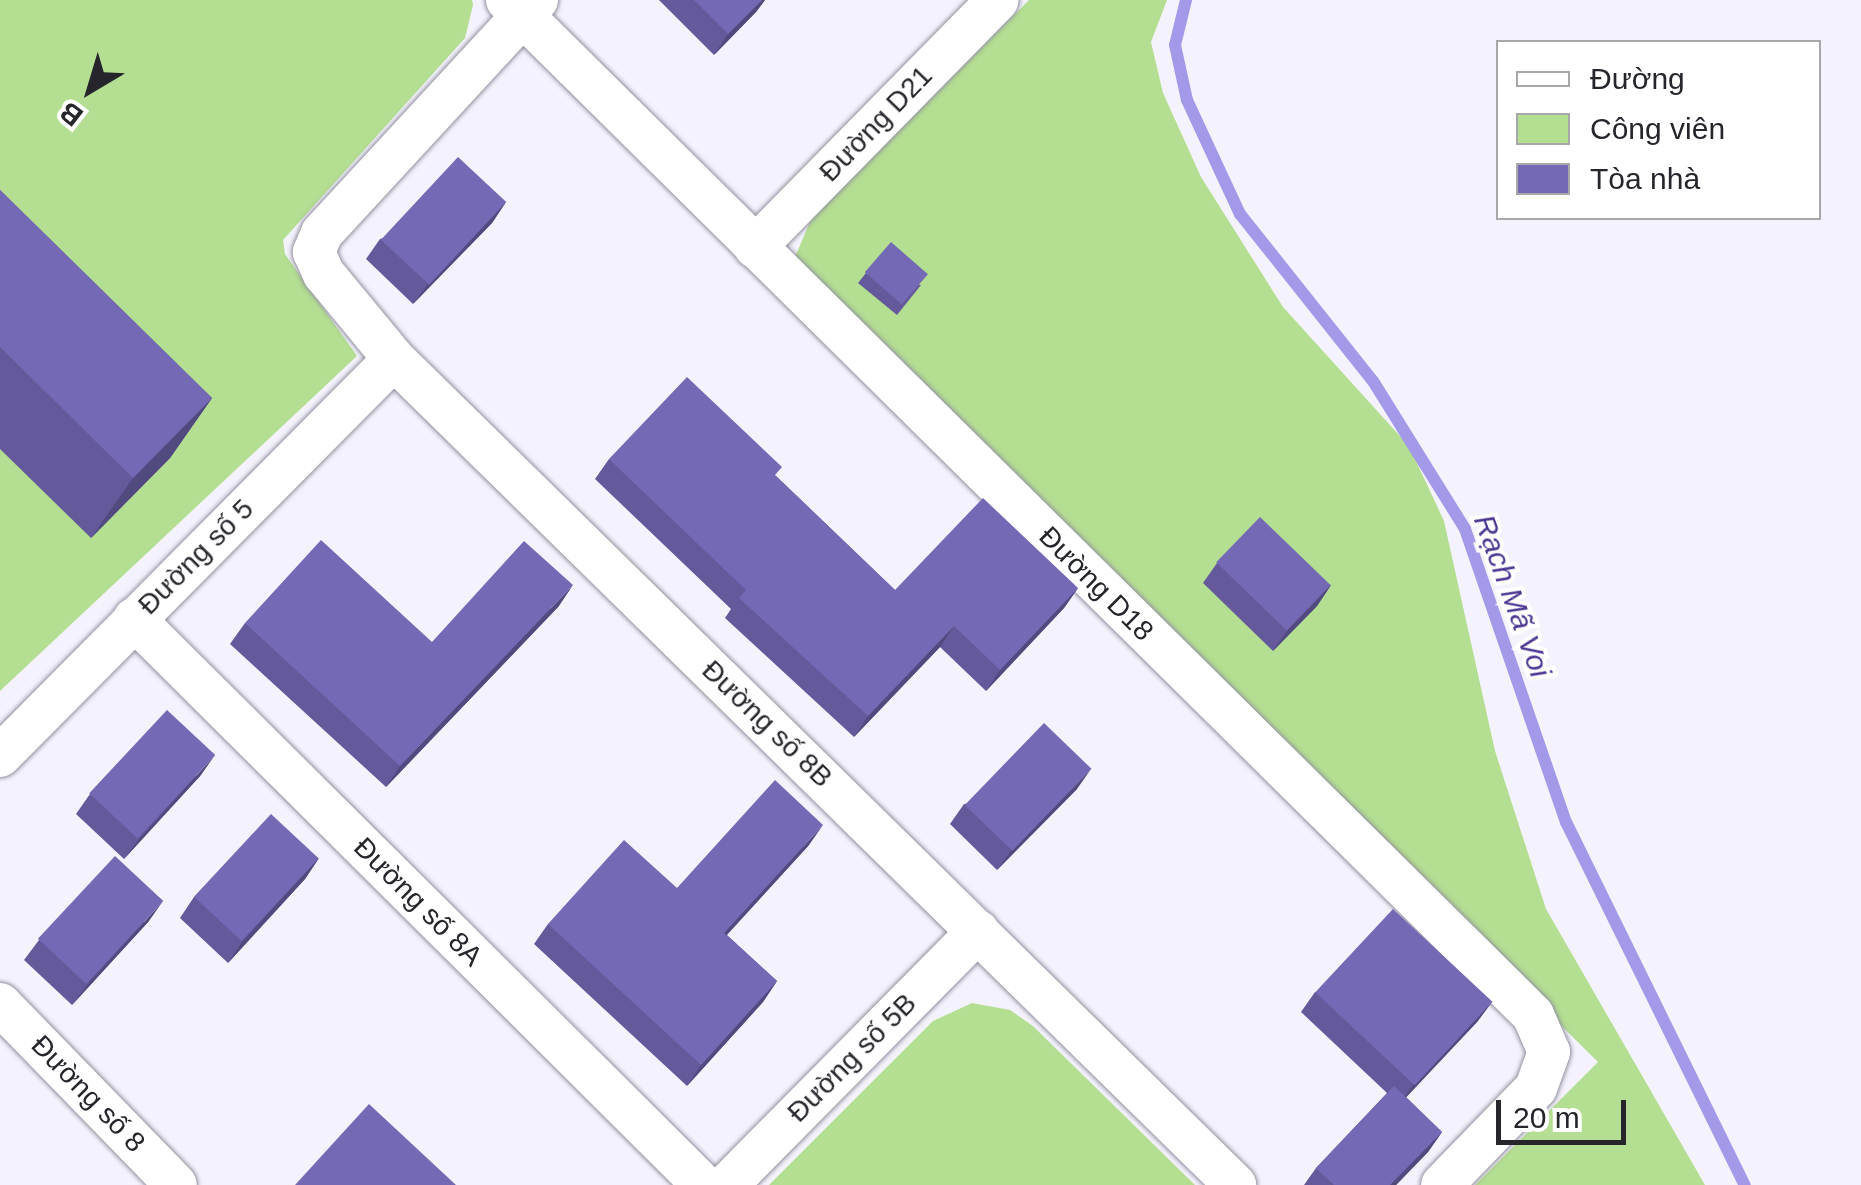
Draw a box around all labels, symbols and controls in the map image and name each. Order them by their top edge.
north arrow [40,40,140,140]
legend [1496,40,1821,220]
street label: Đường D21 [813,59,939,189]
text: Đường [1590,62,1685,95]
text: B [54,96,89,132]
text: Công viên [1590,112,1725,145]
text: Tòa nhà [1590,162,1700,195]
street label: Đường số 5 [131,492,261,622]
water label: Rạch Mã Voi [1466,510,1558,682]
street label: Đường D18 [1032,520,1160,648]
street label: Đường số 8B [695,654,839,794]
street label: Đường số 8A [347,831,489,973]
street label: Đường số 5B [781,987,923,1129]
street label: Đường số 8 [24,1029,152,1159]
scale bar [1501,1080,1631,1142]
text: 20 m [1513,1101,1580,1134]

